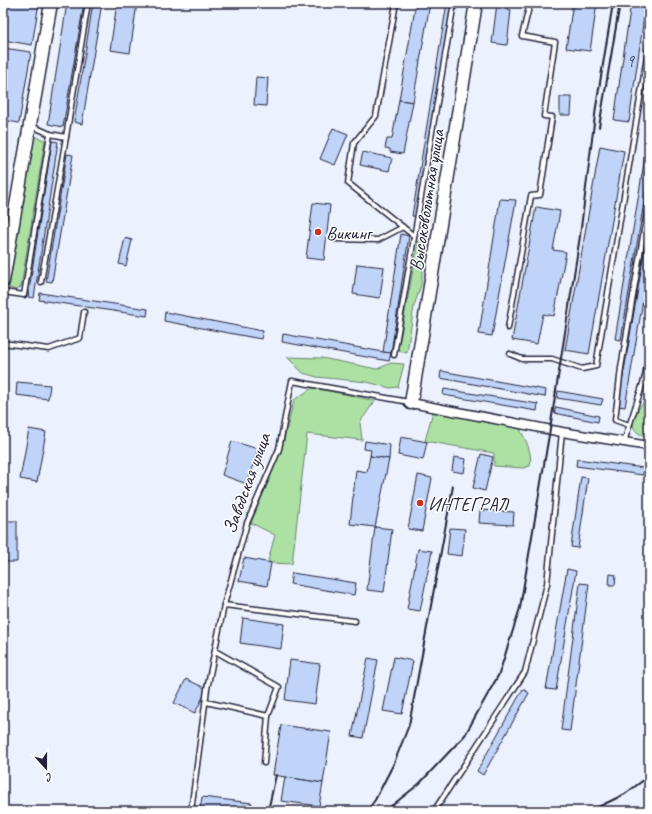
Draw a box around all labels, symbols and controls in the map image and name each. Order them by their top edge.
house number: 9 [626,51,635,72]
street label: Высоковольтная улица [404,127,450,272]
place label: Викинг [326,221,374,245]
marker: Викинг [313,227,323,237]
street label: Заводская улица [218,428,277,537]
place label: ИНТЕГРАЛ [428,492,510,516]
marker: ИНТЕГРАЛ [415,498,425,508]
north arrow [26,748,66,788]
text: С [43,770,55,785]

